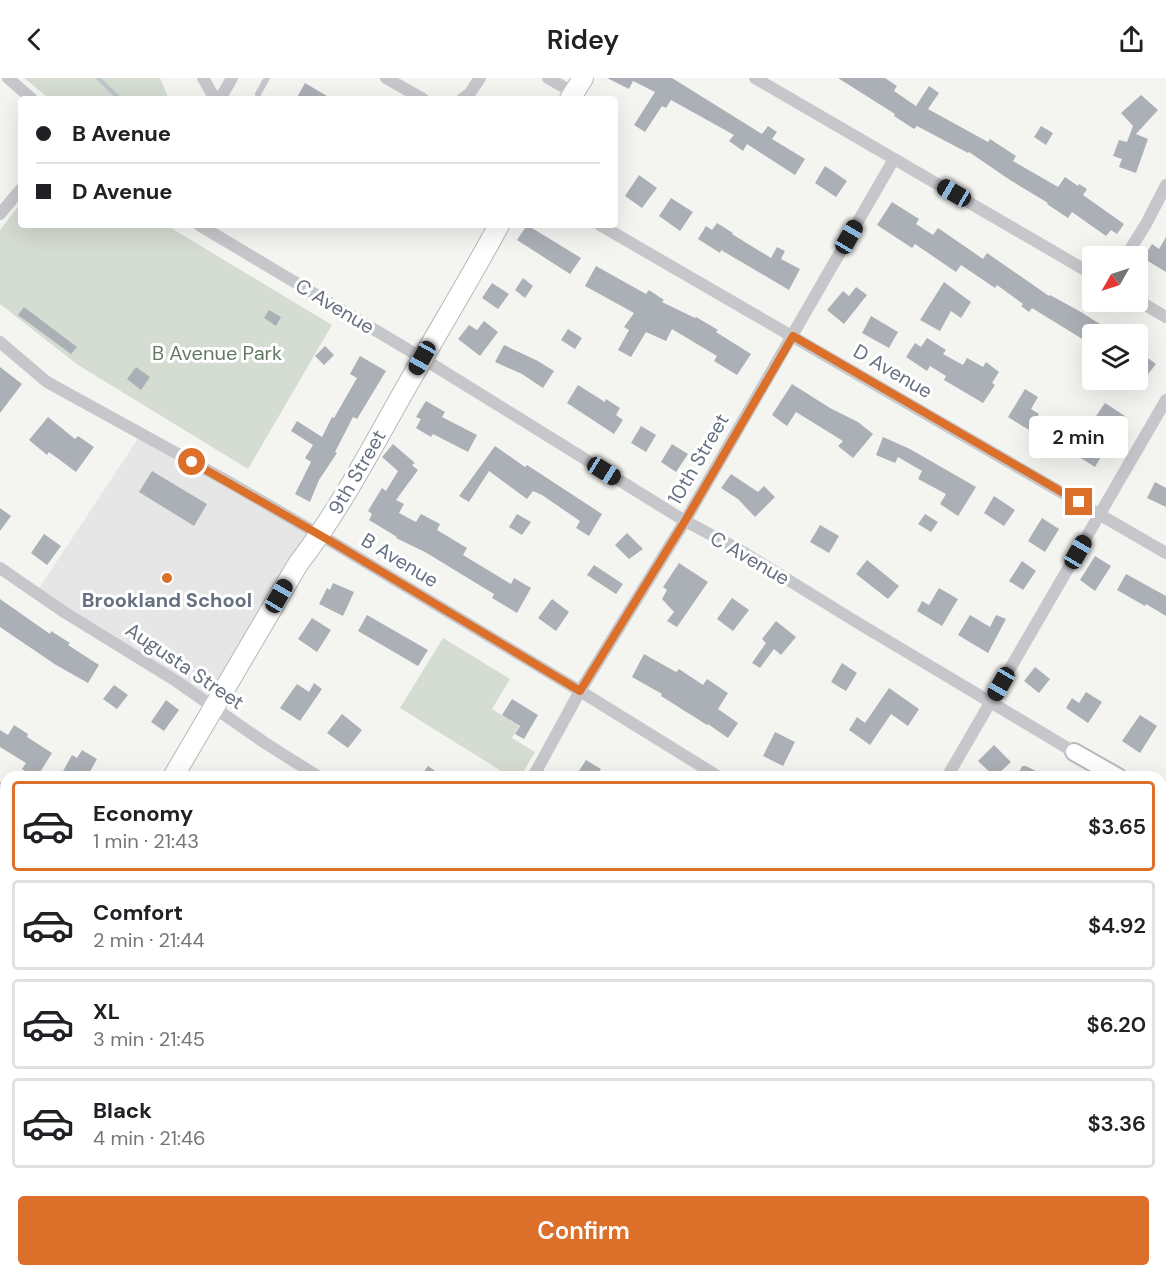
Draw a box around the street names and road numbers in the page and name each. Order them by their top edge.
street label: C Avenue [291,272,379,340]
street label: D Avenue [849,338,937,404]
street label: 10th Street [661,409,735,509]
street label: 9th Street [322,425,392,519]
street label: C Avenue [706,525,794,591]
street label: B Avenue [357,527,443,593]
street label: Augusta Street [121,617,249,715]

